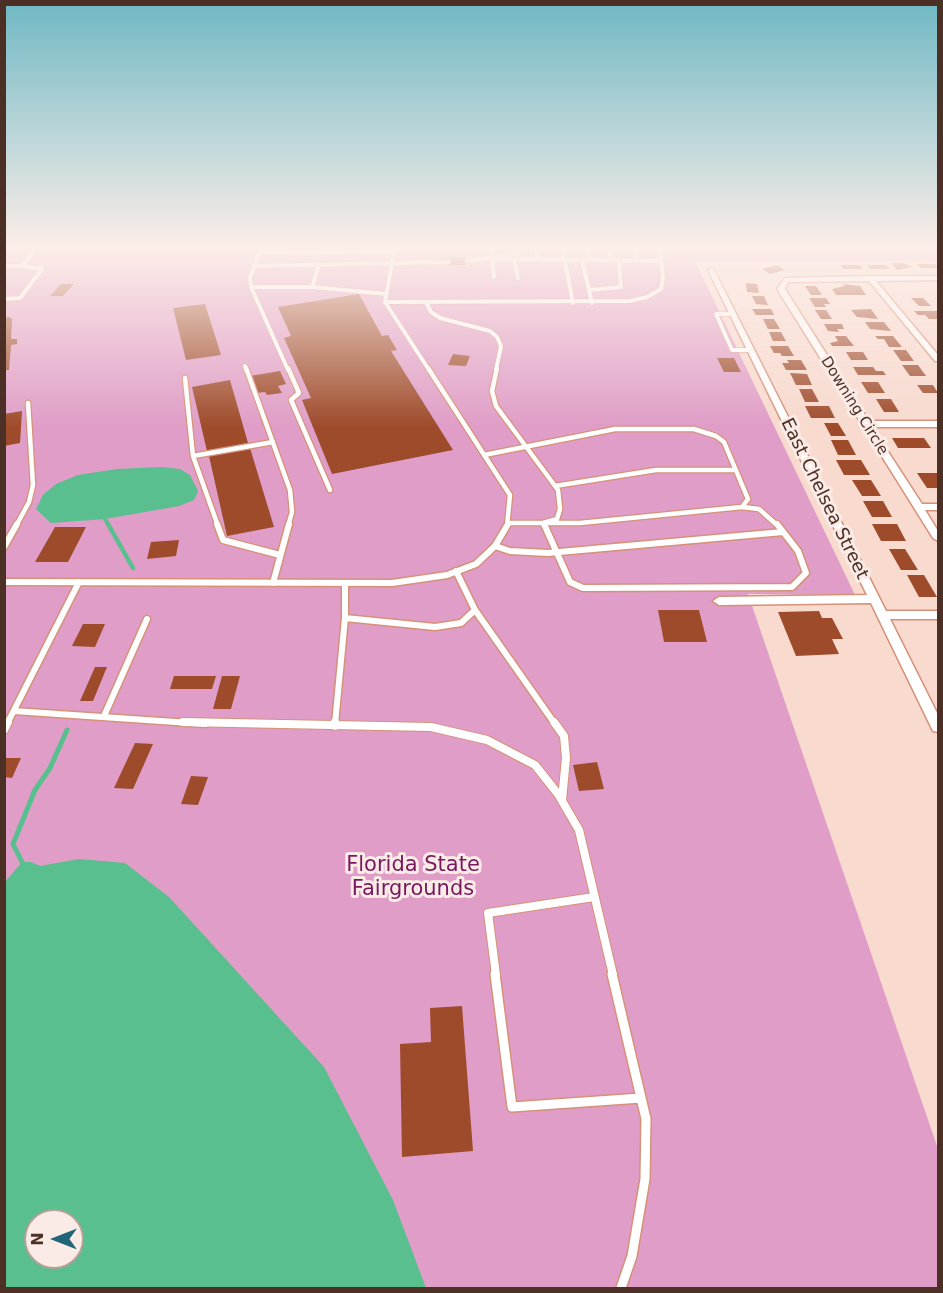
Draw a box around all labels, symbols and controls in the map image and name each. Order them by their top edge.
street label: Downing Circle [817,353,891,459]
street label: East Chelsea Street [776,415,872,583]
park label: Florida State Fairgrounds [346,853,480,903]
north arrow [24,1209,84,1269]
text: N [28,1232,47,1246]

